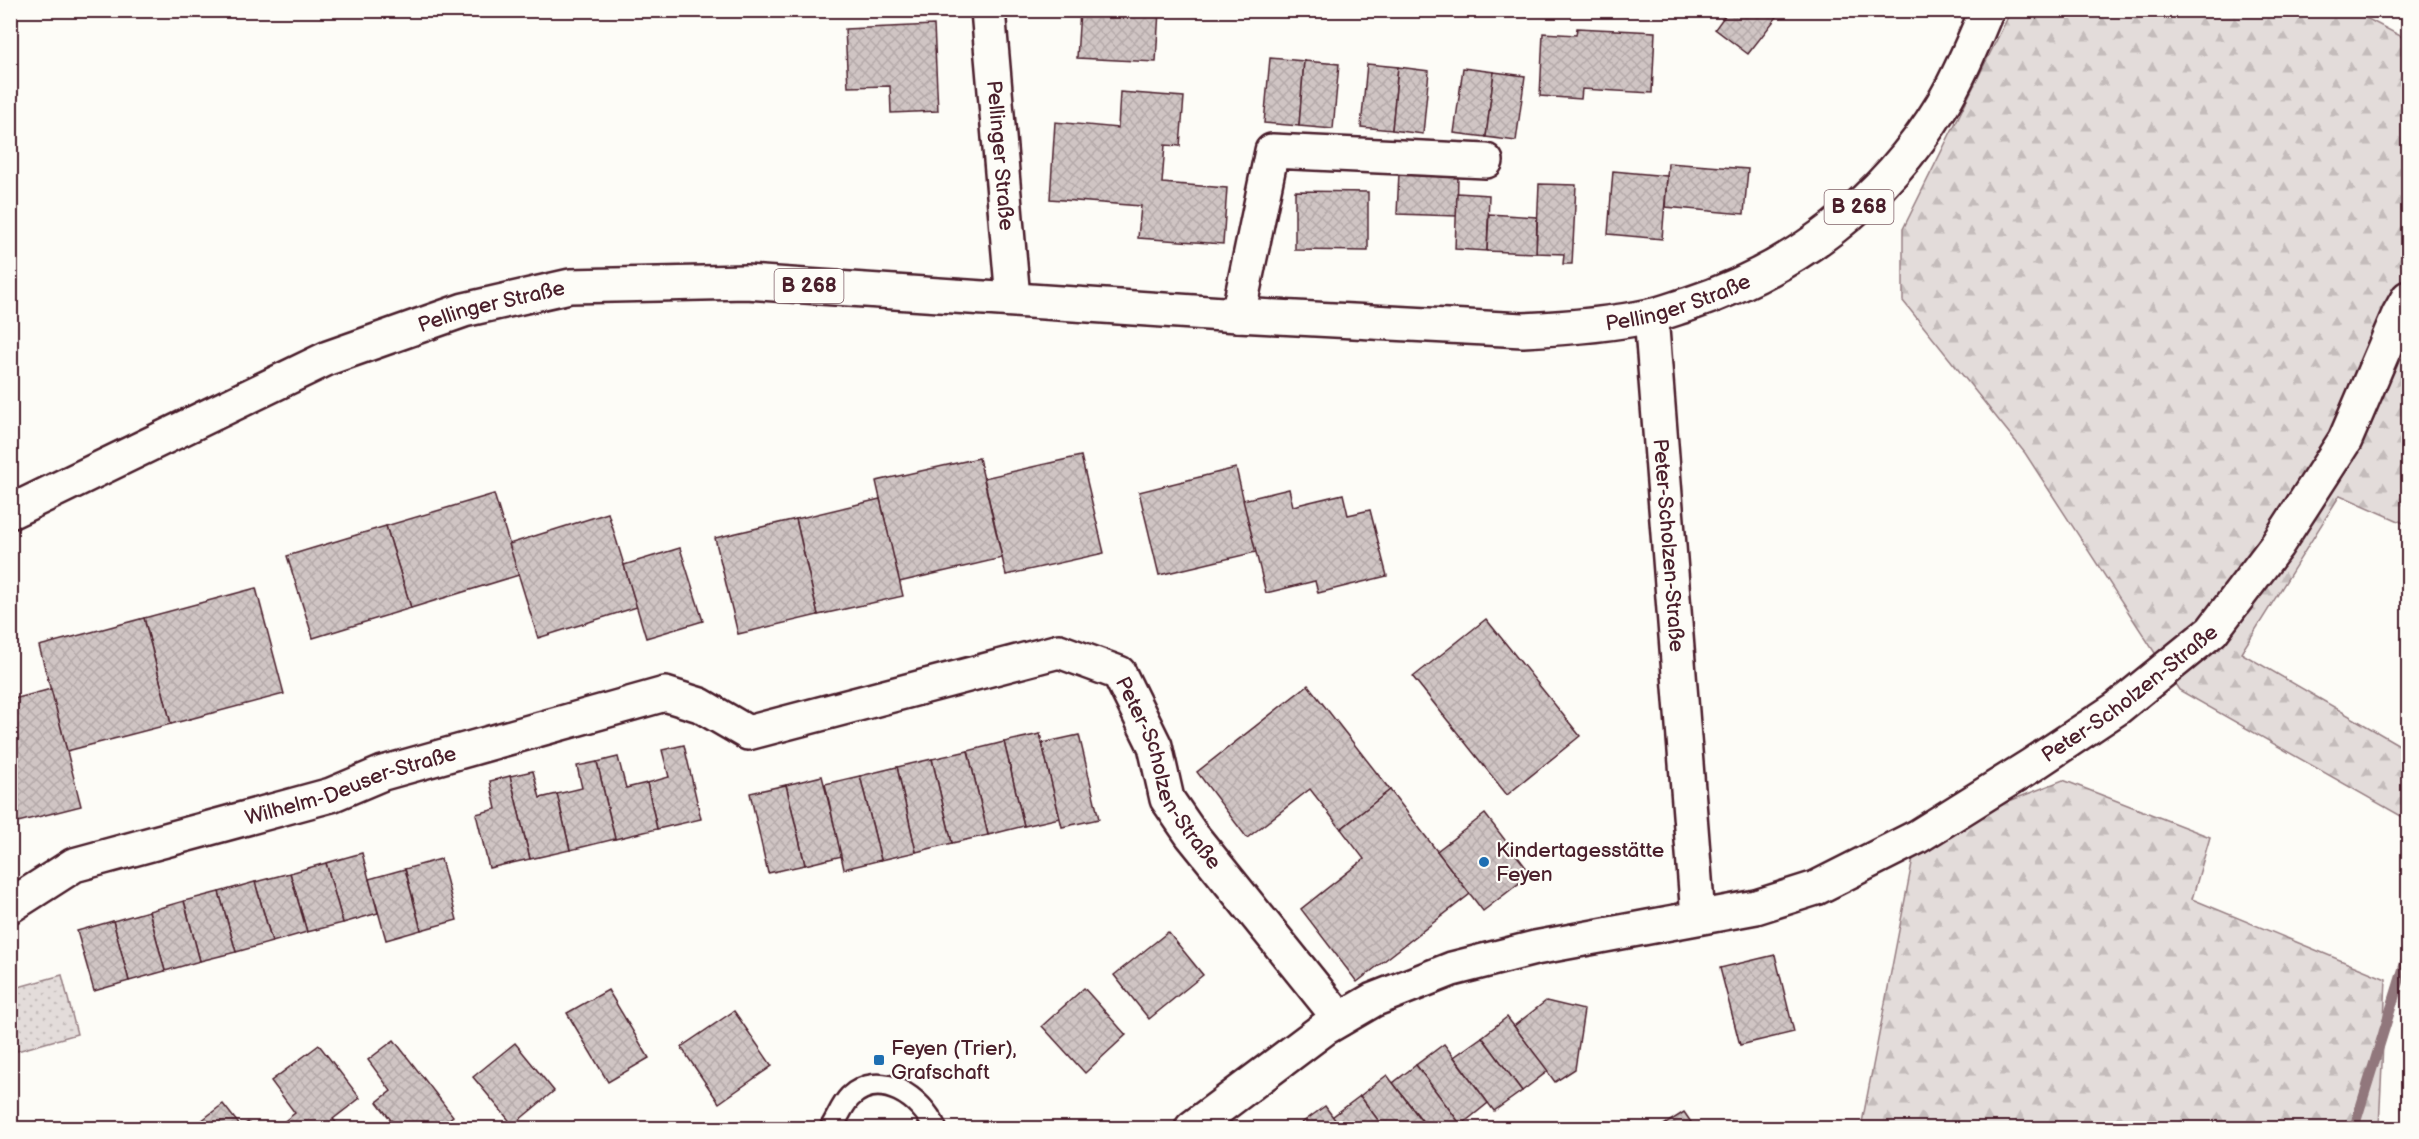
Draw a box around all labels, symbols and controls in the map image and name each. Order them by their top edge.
street label: Pellinger Straße [982,79,1020,232]
road number: B 268 [1824,190,1894,224]
street label: Pellinger Straße [1604,268,1754,336]
road number: B 268 [774,269,844,303]
street label: Pellinger Straße [415,275,567,338]
street label: Peter-Scholzen-Straße [1648,438,1690,653]
street label: Peter-Scholzen-Straße [2037,619,2223,768]
street label: Peter-Scholzen-Straße [1110,672,1227,874]
street label: Wilhelm-Deuser-Straße [242,741,459,830]
place label: Kindertagesstätte Feyen [1496,838,1664,887]
marker: Kindertagesstätte Feyen [1477,855,1491,869]
place label: Feyen (Trier), Grafschaft [891,1036,1017,1085]
marker: Feyen (Trier), Grafschaft [872,1053,886,1067]

